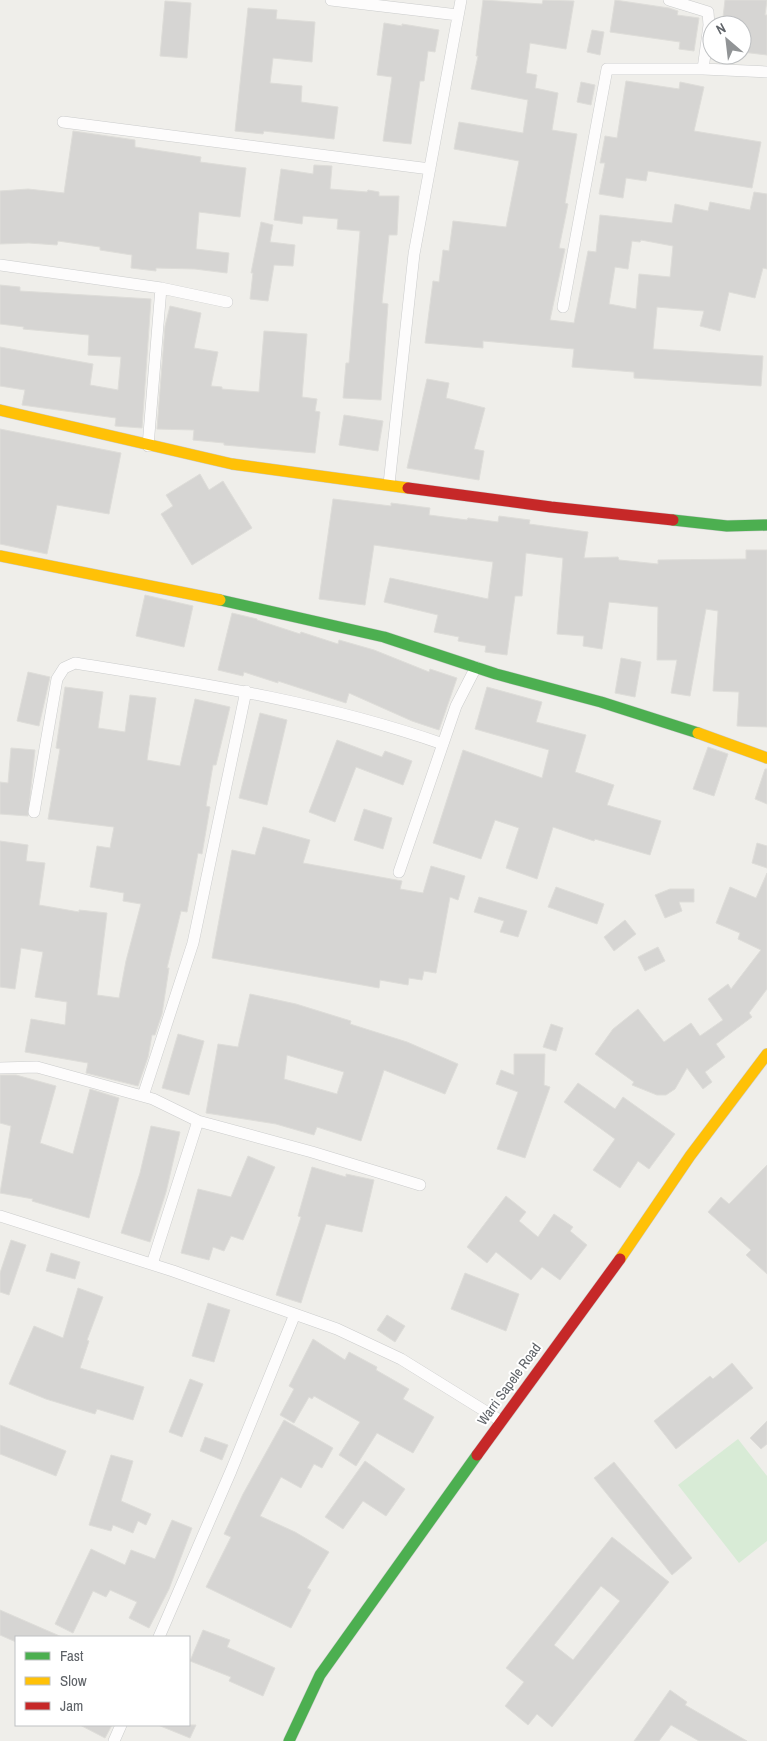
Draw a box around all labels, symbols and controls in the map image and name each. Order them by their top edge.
north arrow [702,15,752,65]
text: N [713,19,729,38]
street label: Warri Sapele Road [473,1339,545,1429]
legend [15,1636,190,1726]
text: Fast [60,1645,84,1666]
text: Slow [60,1670,87,1691]
text: Jam [60,1695,83,1716]

